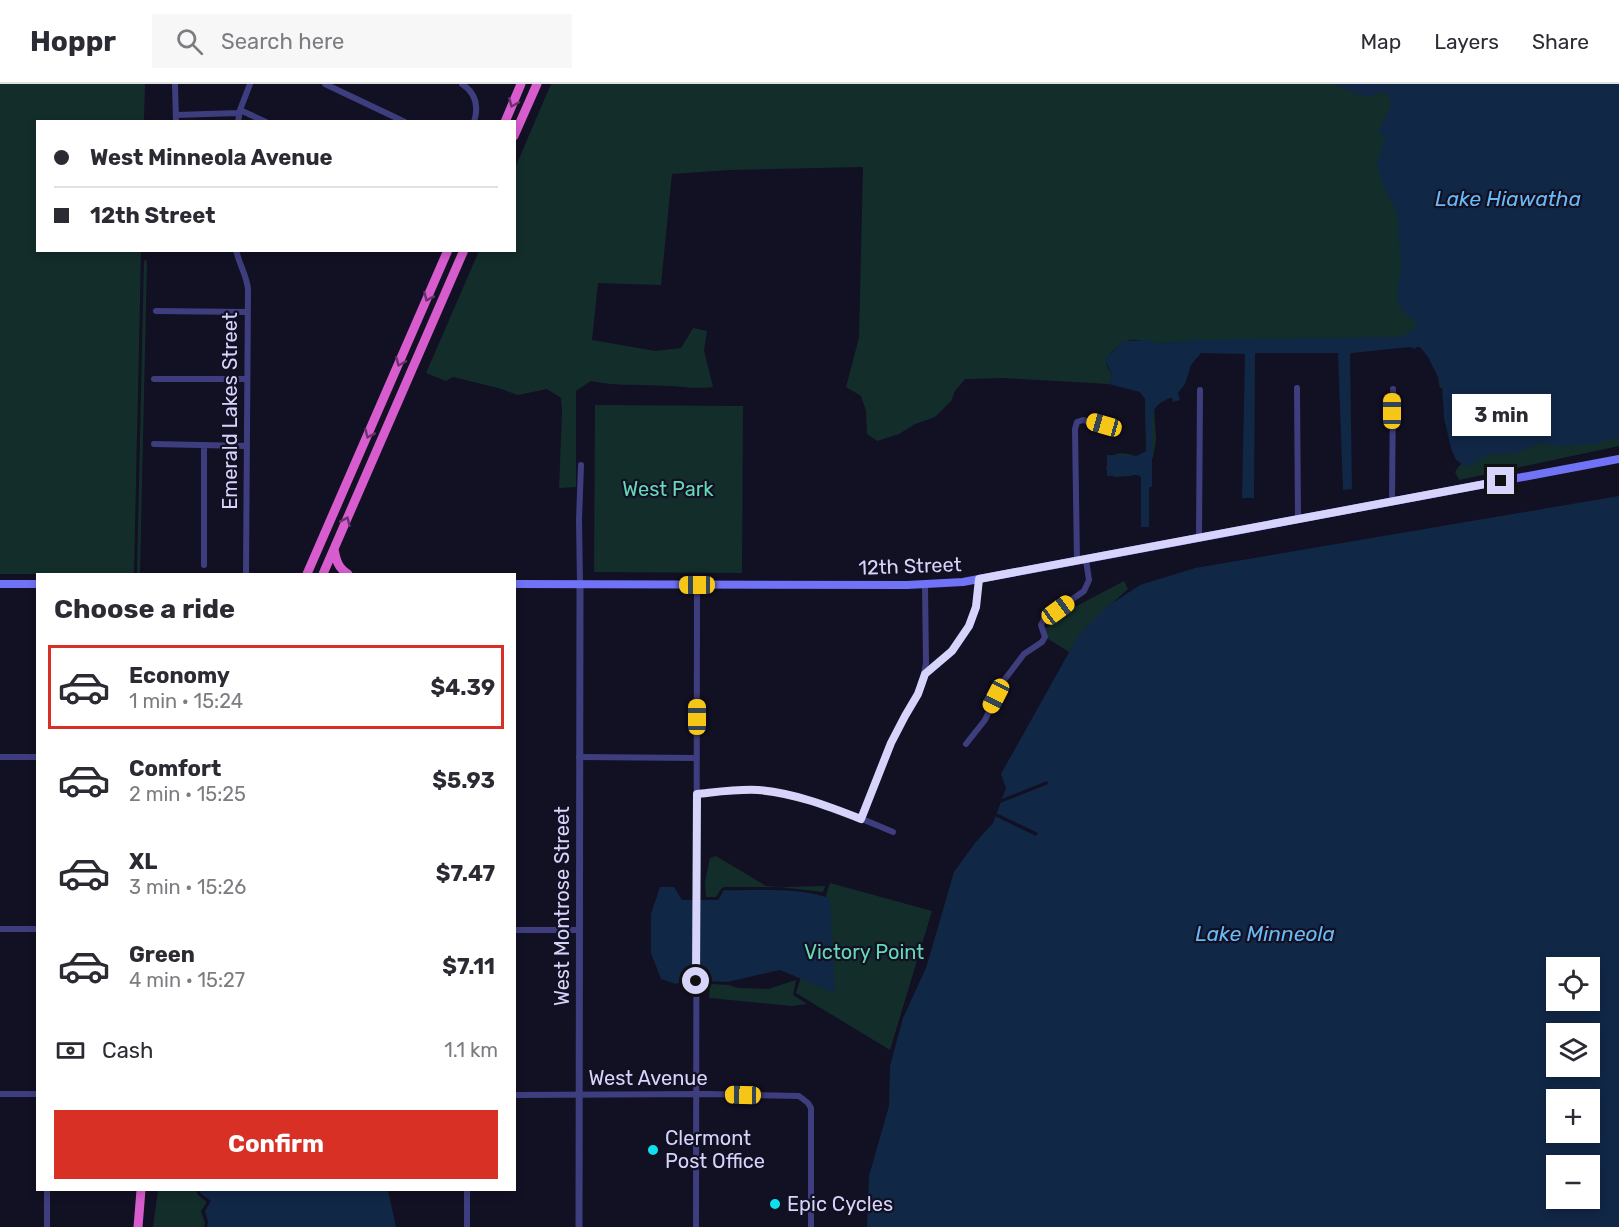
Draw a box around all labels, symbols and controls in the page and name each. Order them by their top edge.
search box [152,14,572,68]
text: Hoppr [30,25,116,58]
icon: search [173,25,206,58]
text: Search here [221,28,344,55]
text: Map [1360,29,1401,54]
text: Layers [1434,29,1499,54]
text: Share [1532,29,1589,54]
one-way arrow [508,96,520,107]
text: West Minneola Avenue [90,144,333,171]
water label: Lake Hiawatha [1435,186,1581,211]
text: 12th Street [90,202,216,229]
one-way arrow [423,291,435,302]
street label: Emerald Lakes Street [218,312,242,510]
one-way arrow [395,356,407,367]
car [1383,393,1401,429]
callout: 3 min [1452,394,1550,436]
text: 3 min [1474,403,1529,427]
car [1084,411,1124,439]
one-way arrow [364,427,376,438]
route end [1487,467,1514,494]
park label: West Park [622,477,714,501]
one-way arrow [339,516,351,527]
street label: 12th Street [858,552,962,580]
car [679,576,715,594]
car [1038,592,1078,628]
text: Choose a ride [54,593,235,625]
icon: car [57,660,111,714]
text: Economy [129,662,230,689]
text: $4.39 [431,674,495,701]
car [980,676,1012,716]
text: 1 min · 15:24 [129,689,243,713]
car [688,699,706,735]
icon: car [57,753,111,807]
text: Comfort [129,755,221,782]
text: $5.93 [432,767,495,794]
text: 2 min · 15:25 [129,782,246,806]
street label: West Montrose Street [550,806,574,1006]
icon: car [57,846,111,900]
text: XL [129,848,157,875]
text: $7.47 [436,860,495,887]
text: 3 min · 15:26 [129,875,246,899]
water label: Lake Minneola [1195,921,1335,946]
icon: car [57,939,111,993]
park label: Victory Point [804,940,924,964]
text: Green [129,941,195,968]
text: $7.11 [442,953,495,980]
map controls [1546,957,1600,1209]
button: locate [1546,957,1600,1011]
route start [682,967,709,994]
text: 4 min · 15:27 [129,968,245,992]
button: layers [1546,1023,1600,1077]
icon: cash [54,1034,87,1067]
text: Cash [102,1037,153,1064]
text: 1.1 km [444,1038,498,1062]
street label: West Avenue [588,1066,708,1090]
car [725,1086,761,1104]
button: + [1546,1089,1600,1143]
button: Confirm [54,1110,498,1179]
place label: Clermont Post Office [665,1126,765,1173]
marker: Clermont Post Office [646,1143,660,1157]
button: − [1546,1155,1600,1209]
place label: Epic Cycles [787,1192,893,1216]
marker: Epic Cycles [768,1197,782,1211]

